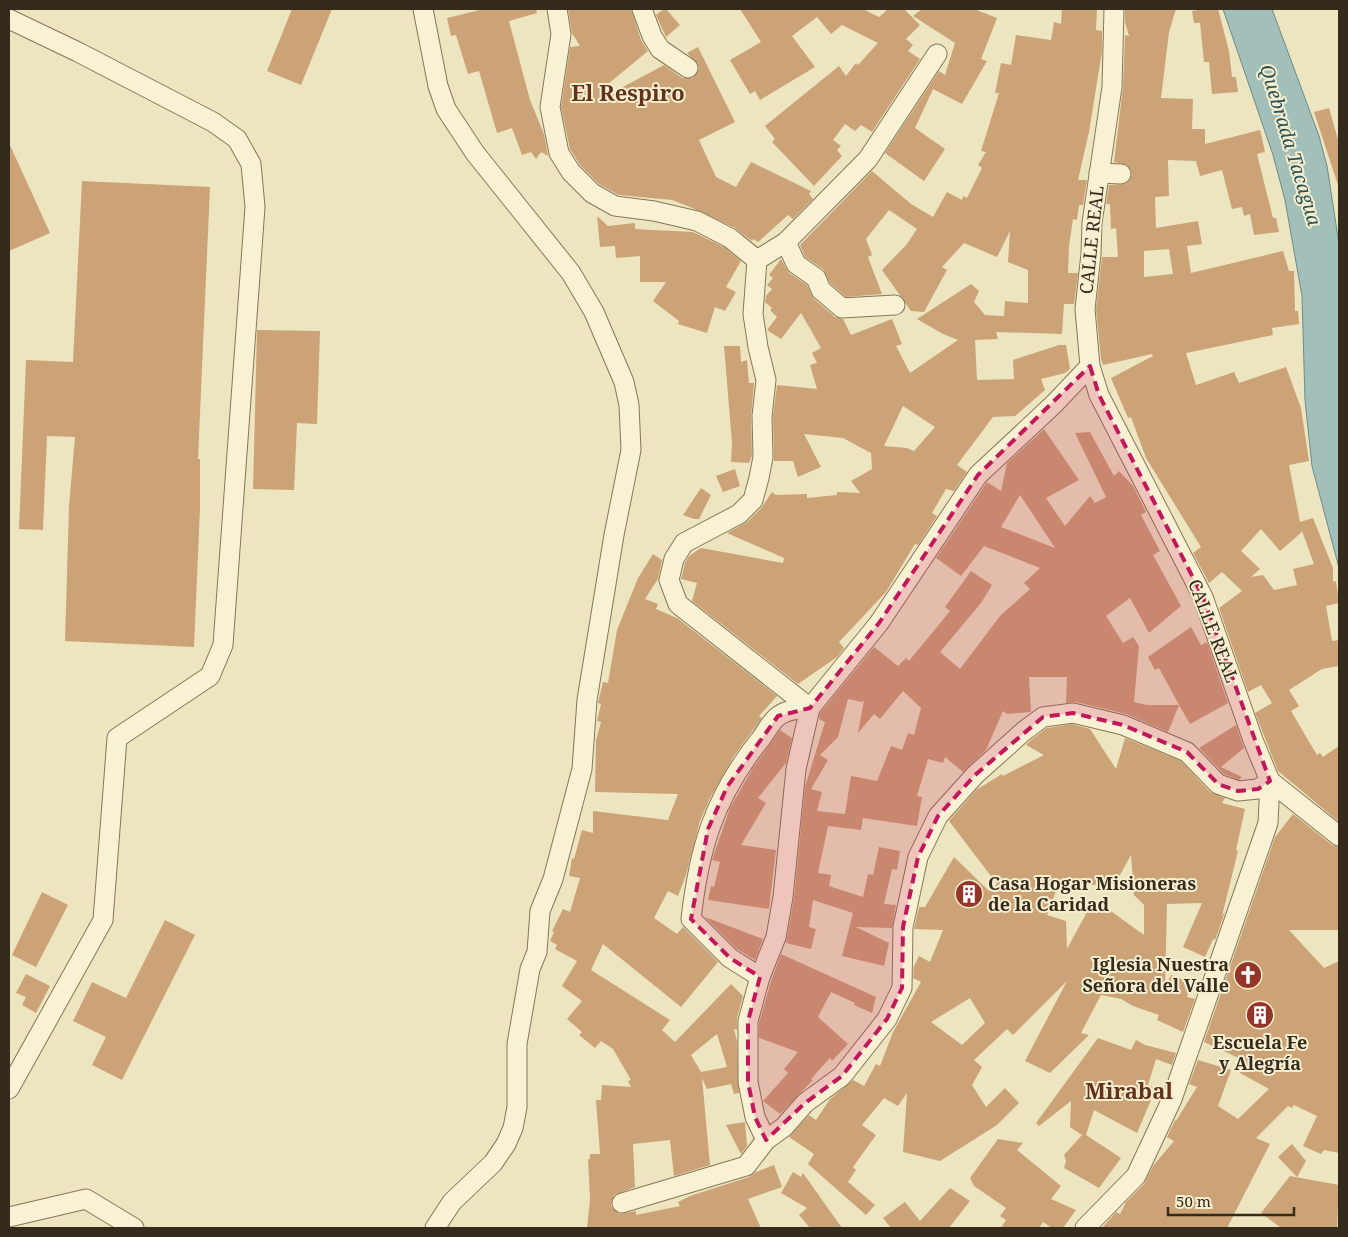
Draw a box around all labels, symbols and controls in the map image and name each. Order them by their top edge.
water label: Quebrada Tacagua [1254,61,1328,229]
district label: El Respiro [571,77,685,107]
street label: CALLE REAL [1073,184,1109,295]
street label: CALLE REAL [1183,575,1245,686]
place label: Casa Hogar Misioneras de la Caridad [988,871,1196,916]
building icon: Casa Hogar Misioneras de la Caridad [954,879,984,909]
place label: Iglesia Nuestra Señora del Valle [1082,952,1229,997]
church icon: Iglesia Nuestra Señora del Valle [1233,960,1263,990]
building icon: Escuela Fe y Alegría [1245,1000,1275,1030]
place label: Escuela Fe y Alegría [1213,1030,1307,1075]
district label: Mirabal [1085,1075,1173,1105]
scale bar [1168,1184,1294,1216]
text: 50 m [1176,1191,1211,1211]

